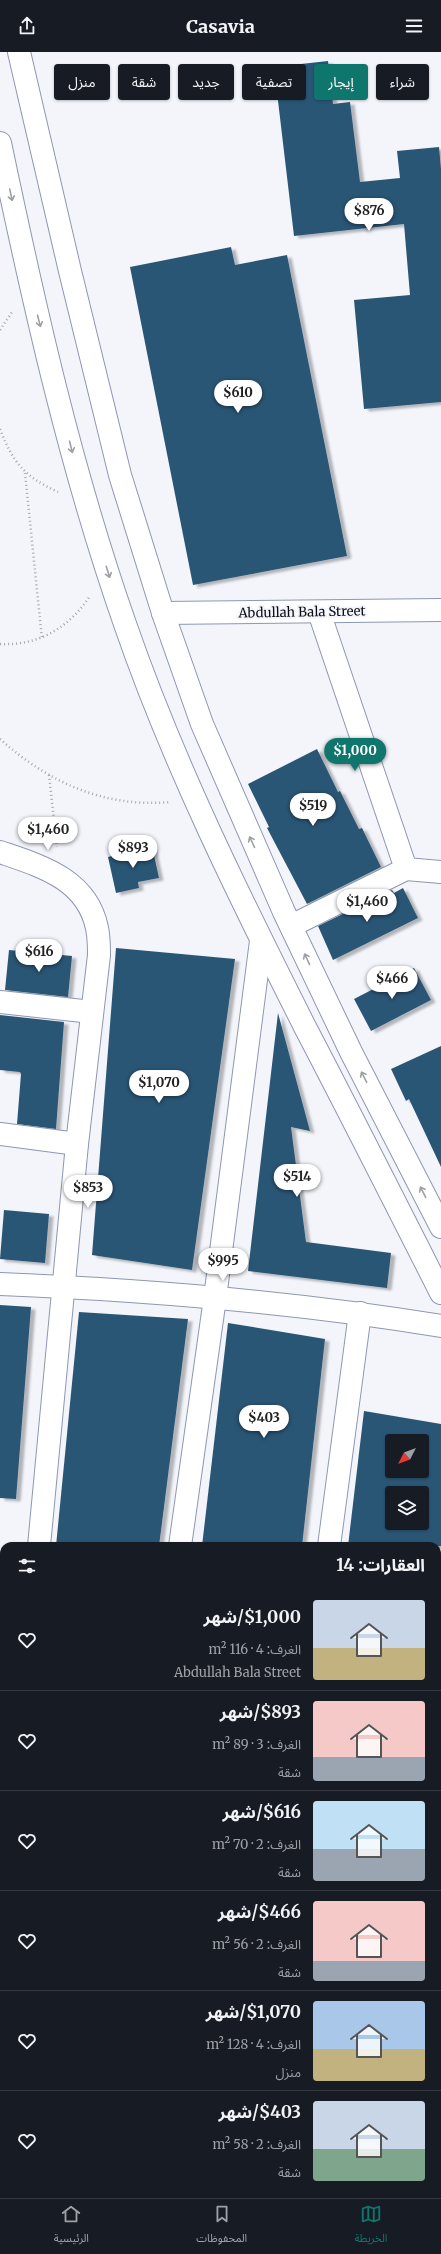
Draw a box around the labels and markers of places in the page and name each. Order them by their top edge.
pin: $876 [345,198,393,232]
pin: $610 [214,380,262,414]
pin: $1,000 [322,738,388,772]
pin: $519 [289,793,337,827]
pin: $1,460 [15,817,81,851]
pin: $893 [109,835,157,869]
pin: $1,460 [334,889,400,923]
pin: $616 [15,939,63,973]
pin: $466 [368,966,416,1000]
pin: $1,070 [126,1070,192,1104]
pin: $514 [273,1164,321,1198]
pin: $853 [64,1175,112,1209]
pin: $995 [199,1248,247,1282]
pin: $403 [240,1405,288,1439]

